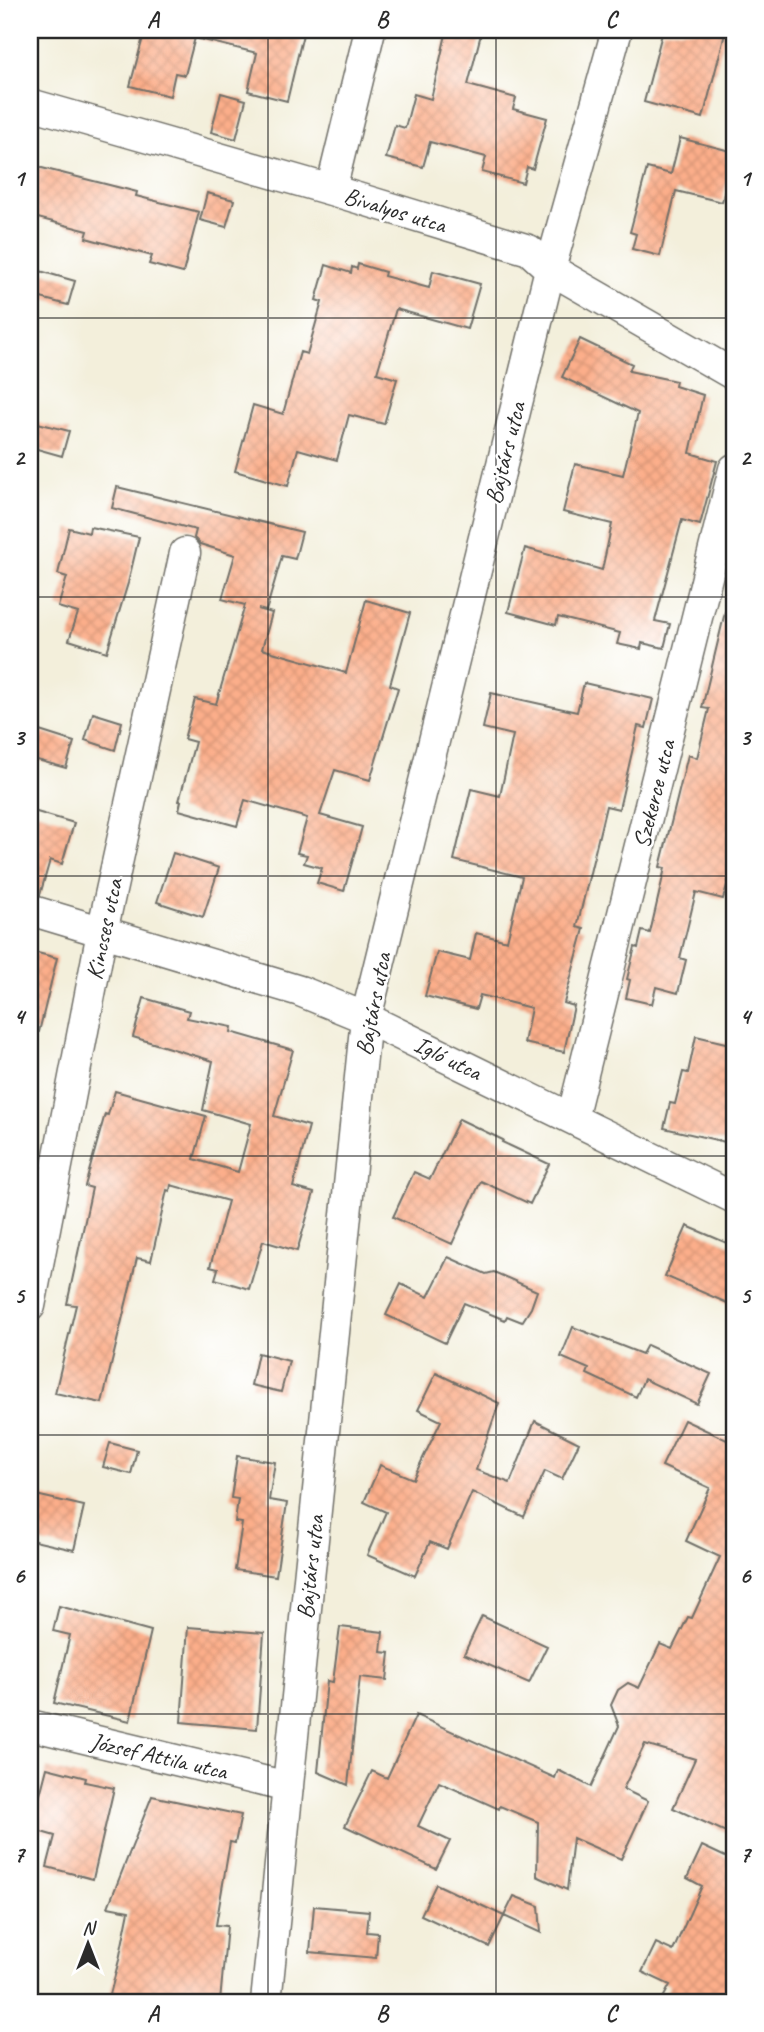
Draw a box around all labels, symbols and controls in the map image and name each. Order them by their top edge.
text: A [147,5,161,34]
text: B [376,5,390,34]
text: C [606,5,620,34]
text: 1 [14,164,27,193]
text: 1 [740,164,753,193]
street label: Bivalyos utca [340,180,451,240]
street label: Bajtárs utca [478,398,532,507]
text: 2 [14,443,27,472]
text: 2 [740,443,753,472]
text: 3 [14,723,27,752]
text: 3 [740,723,753,752]
street label: Szekerce utca [626,736,682,851]
street label: Kincses utca [79,874,130,982]
street label: Bajtárs utca [348,949,398,1058]
text: 4 [14,1002,27,1031]
text: 4 [740,1002,753,1031]
street label: Igló utca [409,1029,488,1088]
text: 5 [14,1281,26,1310]
text: 5 [740,1281,752,1310]
street label: Bajtárs utca [290,1512,330,1620]
text: 6 [14,1561,27,1590]
text: 6 [740,1561,753,1590]
street label: József Attila utca [87,1726,232,1787]
text: 7 [14,1840,27,1869]
text: 7 [740,1840,753,1869]
north arrow [52,1910,122,1980]
text: N [82,1916,97,1940]
text: A [147,1999,161,2028]
text: B [376,1999,390,2028]
text: C [606,1999,620,2028]

